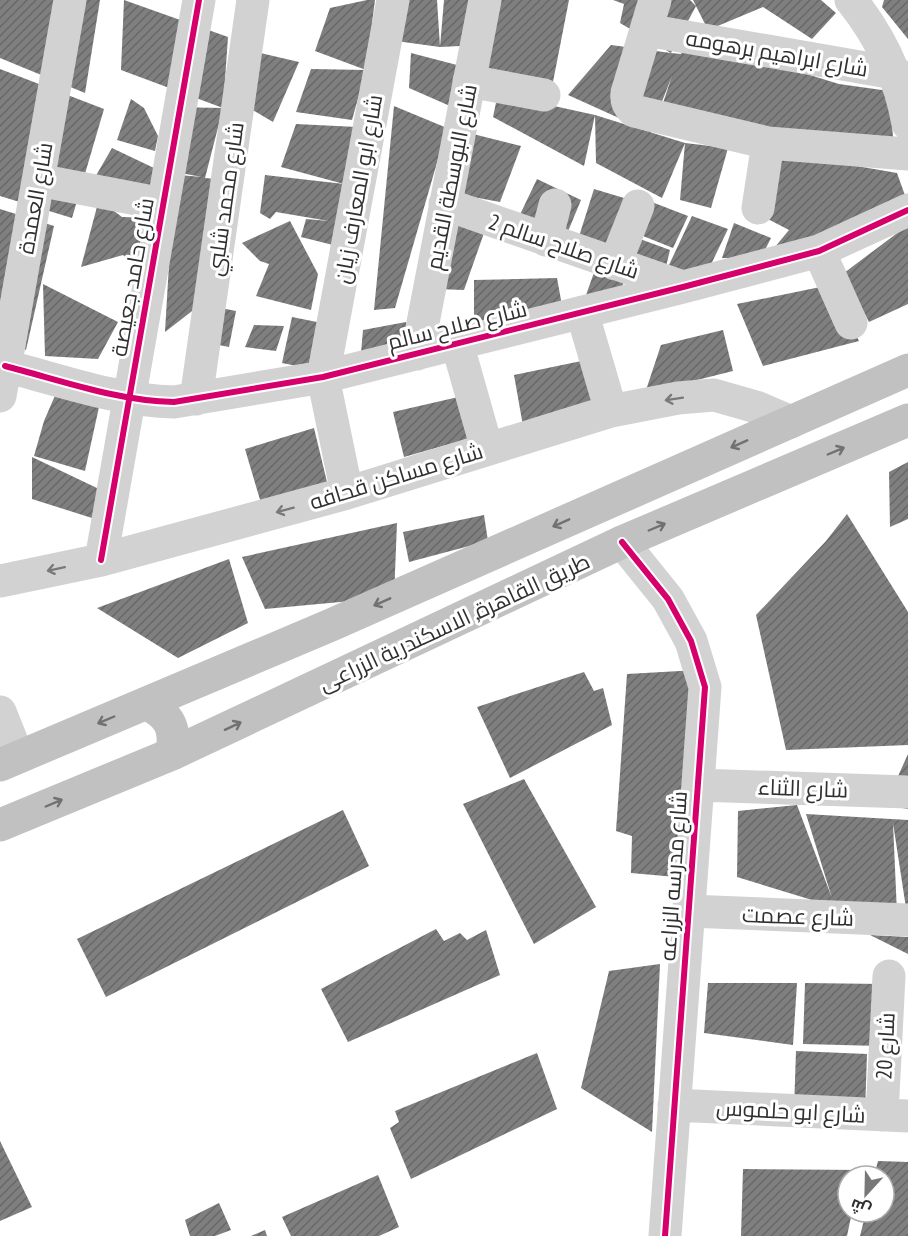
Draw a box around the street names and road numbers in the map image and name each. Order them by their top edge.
street label: شارع ابراهيم برهومه [683,23,870,85]
street label: شارع البوسطة القديم [419,82,485,273]
street label: شارع ابو المعارف زيان [328,92,389,286]
street label: شارع محمد شلبي [200,120,253,278]
street label: شارع العمدة [11,140,60,256]
street label: شارع حامد جعيصة [104,195,161,359]
street label: شارع صلاح سالم 2 [484,207,643,287]
street label: شارع صلاح سالم [384,294,530,358]
street label: شارع مساكن قحافه [306,436,486,517]
street label: طريق القاهرة, الاسكندرية الزراعى [314,547,594,697]
street label: شارع الثناء [757,772,849,805]
street label: شارع مدرسه الزراعه [653,790,694,962]
street label: شارع عصمت [742,900,854,933]
street label: شارع 20 [869,1012,902,1080]
street label: شارع ابو حلموس [716,1093,866,1130]

